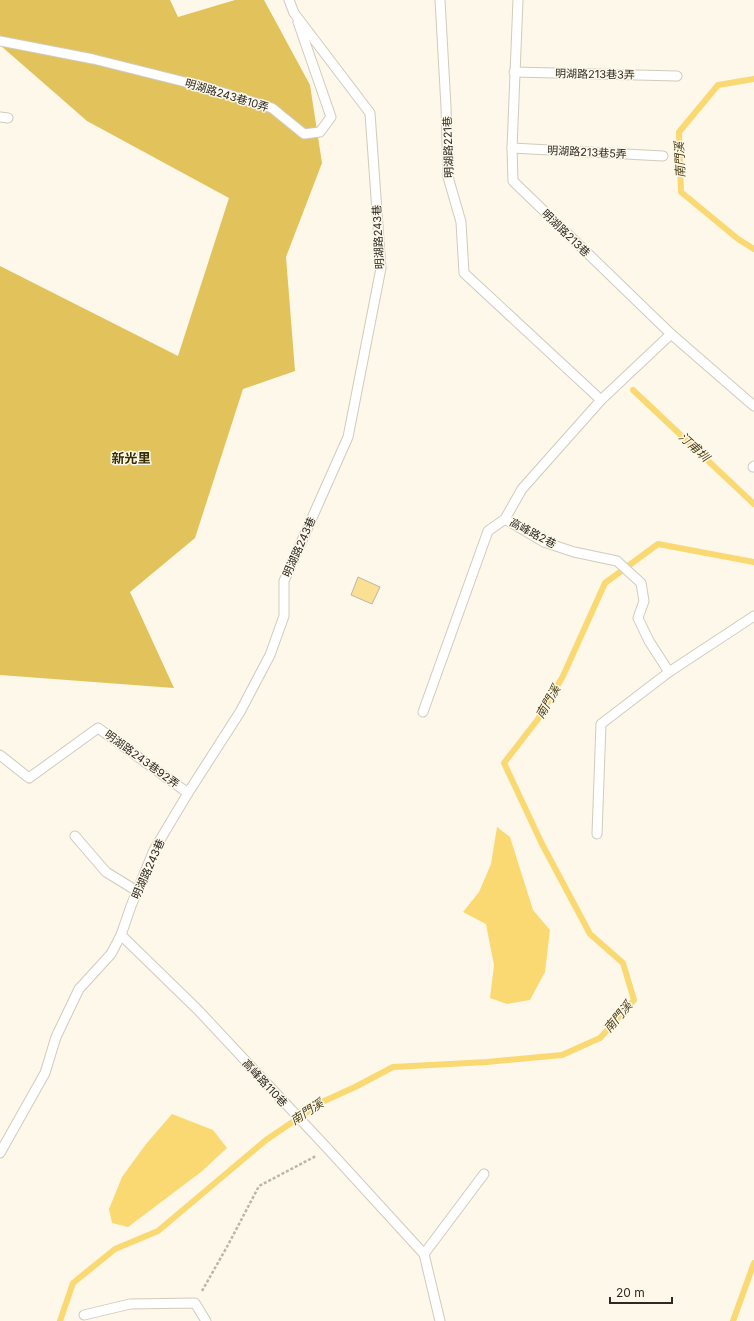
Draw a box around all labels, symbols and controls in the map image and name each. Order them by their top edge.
street label: 明湖路213巷3弄 [555,66,635,82]
street label: 明湖路243巷10弄 [183,76,271,114]
street label: 明湖路221巷 [440,116,456,178]
water label: 南門溪 [671,140,688,178]
street label: 明湖路213巷5弄 [547,143,627,161]
street label: 明湖路243巷 [369,204,387,270]
street label: 明湖路213巷 [539,206,593,260]
water label: 汀甫圳 [676,429,714,466]
district label: 新光里 [111,450,151,466]
street label: 明湖路243巷 [280,515,318,579]
street label: 高峰路2巷 [507,515,559,551]
water label: 南門溪 [532,681,564,721]
street label: 明湖路243巷92弄 [102,727,182,791]
street label: 明湖路243巷 [129,837,167,901]
water label: 南門溪 [600,997,636,1035]
street label: 高峰路110巷 [239,1056,291,1110]
water label: 南門溪 [288,1094,328,1128]
scale bar [610,1279,672,1305]
text: 20 m [616,1285,645,1300]

